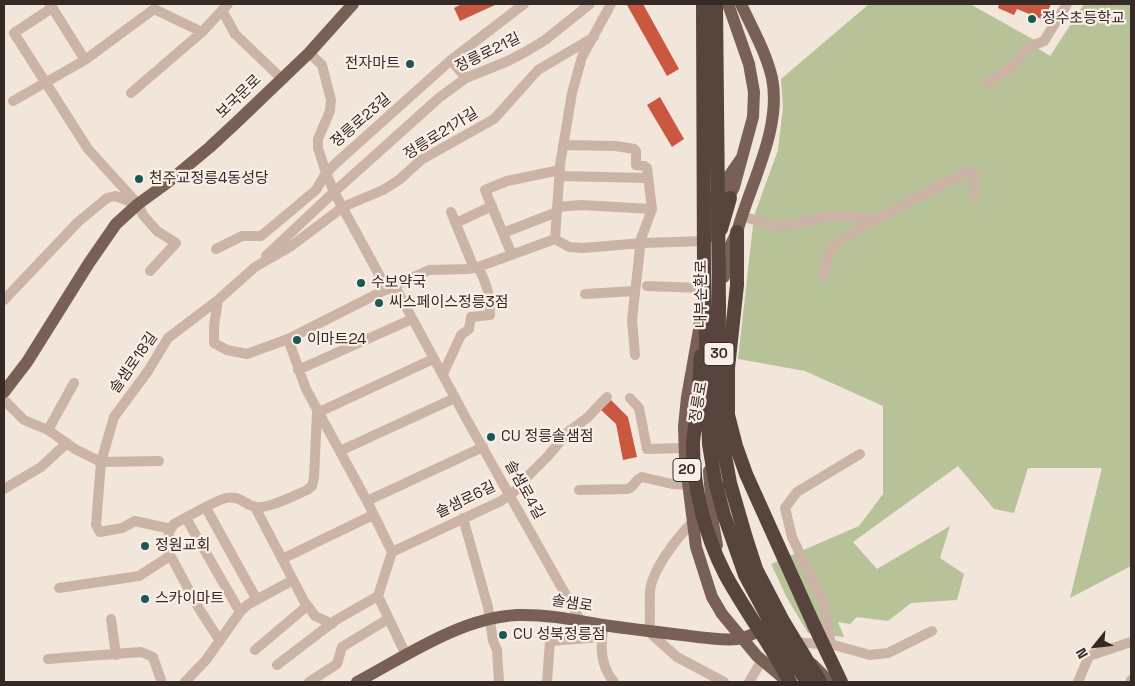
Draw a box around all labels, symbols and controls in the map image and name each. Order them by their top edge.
place label: 정수초등학교 [1042,10,1125,28]
marker: 정수초등학교 [1026,13,1038,25]
street label: 정릉로21길 [452,29,524,77]
place label: 전자마트 [345,55,400,73]
marker: 전자마트 [404,58,416,70]
street label: 보국문로 [213,71,265,123]
street label: 정릉로23길 [327,90,395,152]
street label: 정릉로21가길 [400,104,482,164]
place label: 천주교정릉4동성당 [149,170,269,188]
marker: 천주교정릉4동성당 [133,173,145,185]
street label: 내부순환로 [693,260,711,328]
place label: 수보약국 [371,274,426,292]
marker: 수보약국 [355,277,367,289]
place label: 씨스페이스정릉3점 [389,294,508,312]
marker: 씨스페이스정릉3점 [373,297,385,309]
street label: 솔샘로18길 [106,329,162,397]
place label: 이마트24 [307,331,366,349]
marker: 이마트24 [291,334,303,346]
road number: 30 [704,342,734,366]
street label: 정릉로 [687,380,711,424]
place label: CU 정릉솔샘점 [501,428,593,446]
marker: CU 정릉솔샘점 [485,431,497,443]
street label: 솔샘로4길 [500,457,548,523]
road number: 20 [673,458,701,482]
street label: 솔샘로6길 [433,478,499,522]
place label: 정원교회 [155,537,210,555]
marker: 정원교회 [139,540,151,552]
place label: 스카이마트 [155,590,224,608]
street label: 솔샘로 [550,592,594,616]
marker: 스카이마트 [139,593,151,605]
north arrow [1070,621,1120,671]
place label: CU 성북정릉점 [513,626,605,644]
marker: CU 성북정릉점 [497,629,509,641]
text: N [1072,645,1092,662]

